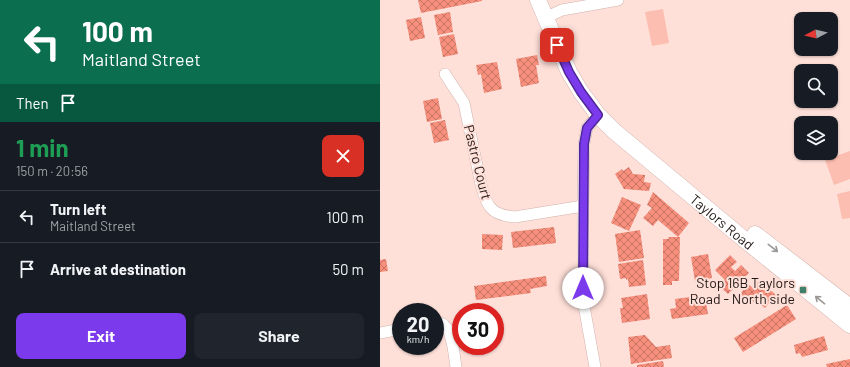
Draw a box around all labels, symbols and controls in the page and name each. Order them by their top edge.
north arrow [794,12,838,56]
map controls [794,12,838,160]
text: 100 m [82,14,153,48]
icon: left [16,16,68,68]
pin [540,28,574,62]
icon: arrive [546,34,568,56]
text: Maitland Street [82,48,201,70]
button: search [794,64,838,108]
icon: arrive [57,92,79,114]
text: Then [16,94,49,112]
button: layers [794,116,838,160]
street label: Pastro Court [460,123,496,201]
text: 1 min [16,133,69,162]
button: close [322,135,364,177]
text: 150 m · 20:56 [16,163,88,179]
street label: Taylors Road [687,190,758,253]
text: Turn left [50,200,106,218]
icon: left [16,206,38,228]
text: 100 m [326,208,364,226]
text: Maitland Street [50,218,136,234]
one-way arrow [767,244,778,252]
icon: arrive [16,258,38,280]
text: Arrive at destination [50,260,186,278]
text: 50 m [332,260,364,278]
position arrow [562,267,604,309]
place label: Stop 16B Taylors Road - North side [690,274,795,307]
marker: Stop 16B Taylors Road - North side [798,285,808,295]
one-way arrow [814,296,825,305]
speed limit sign: 30 [452,303,504,355]
text: 20 [407,312,429,336]
button: Exit [16,313,186,359]
button: Share [194,313,364,359]
text: km/h [407,333,429,345]

